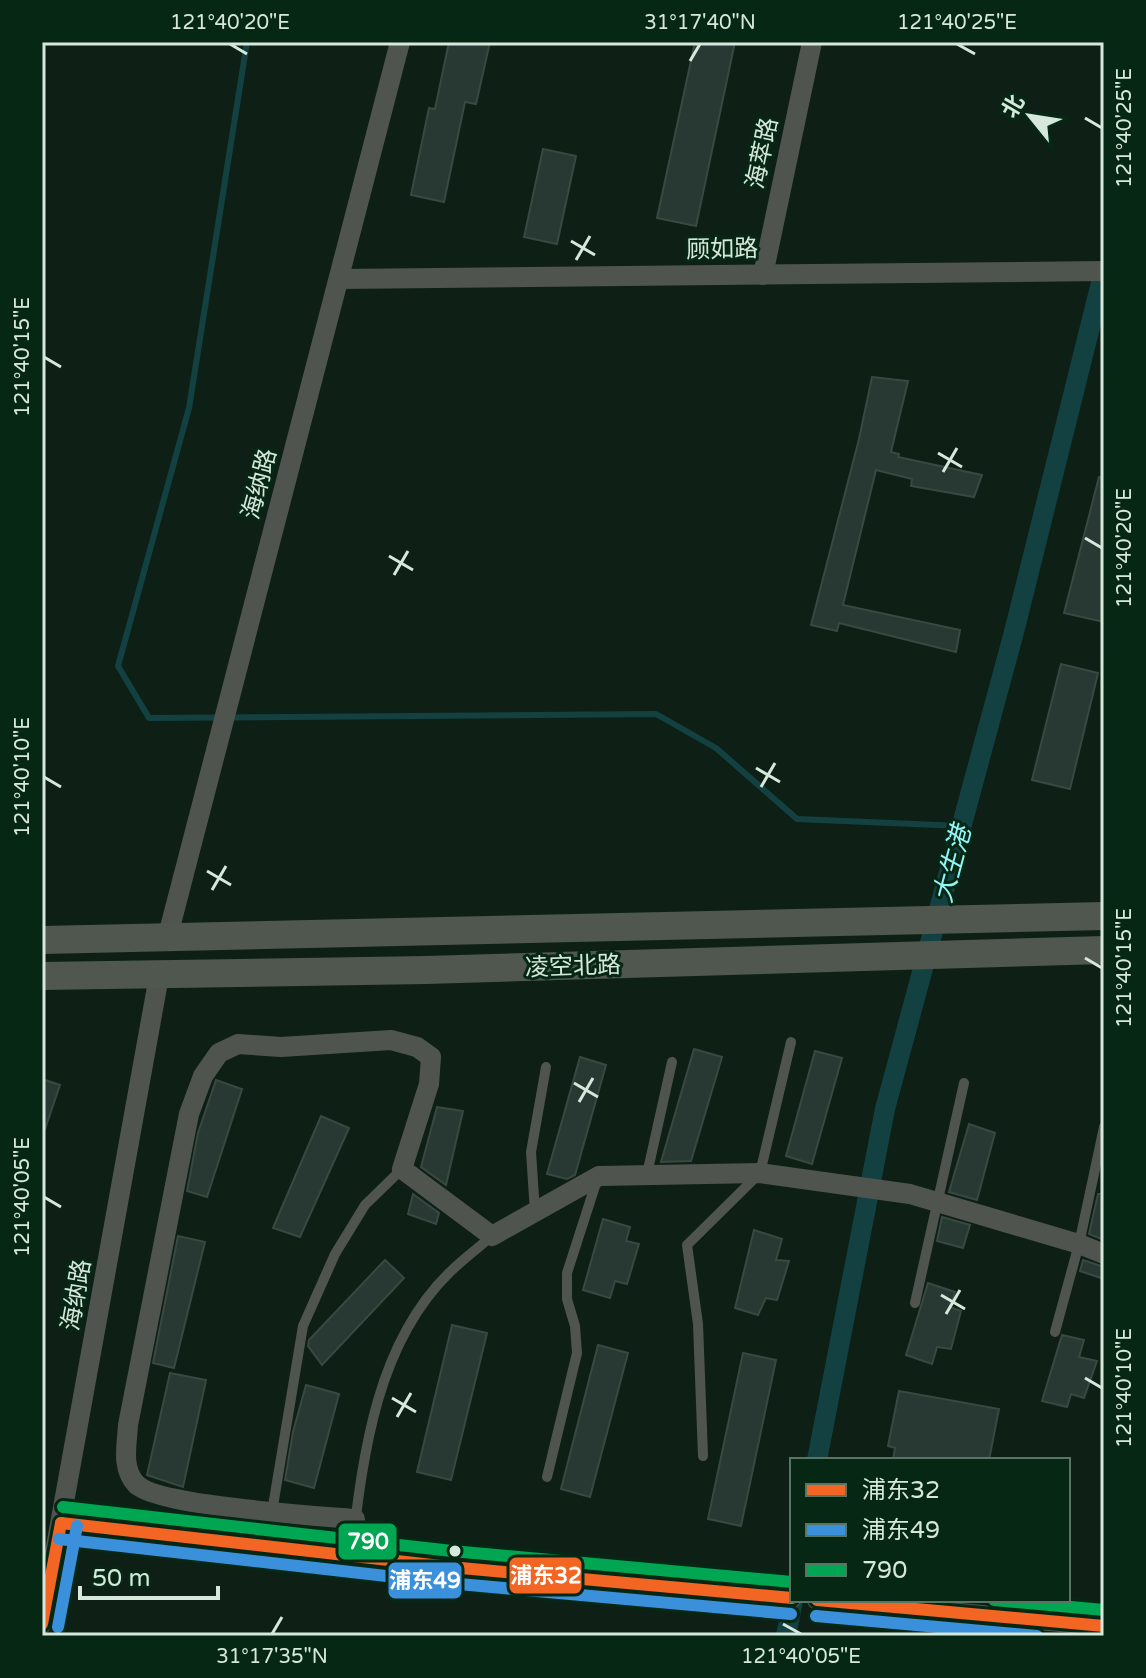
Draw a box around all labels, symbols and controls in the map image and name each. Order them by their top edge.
text: 121°40'20"E [170,11,290,35]
text: 31°17'40"N [644,11,756,35]
text: 121°40'25"E [897,11,1017,35]
text: 121°40'25"E [1113,68,1137,188]
north arrow [990,76,1070,156]
text: 北 [997,90,1030,123]
street label: 海萃路 [741,115,784,191]
street label: 顾如路 [686,234,758,265]
text: 121°40'15"E [11,297,35,417]
street label: 海纳路 [236,446,283,523]
text: 121°40'20"E [1113,488,1137,608]
text: 121°40'10"E [11,717,35,837]
water label: 大生港 [927,819,979,906]
text: 121°40'15"E [1113,908,1137,1028]
street label: 凌空北路 [525,950,621,983]
text: 121°40'05"E [11,1137,35,1257]
street label: 海纳路 [56,1257,97,1333]
text: 121°40'10"E [1113,1328,1137,1448]
legend [790,1458,1070,1602]
text: 浦东32 [862,1476,940,1505]
text: 浦东49 [862,1516,940,1545]
line badge: 790 [337,1522,398,1561]
text: 790 [347,1529,389,1555]
unlabelled marker [447,1543,463,1559]
scale bar [80,1550,218,1600]
line badge: 浦东32 [508,1556,583,1595]
text: 790 [862,1556,907,1585]
line badge: 浦东49 [387,1561,463,1600]
text: 浦东32 [510,1563,582,1589]
text: 50 m [92,1564,150,1593]
text: 浦东49 [389,1568,461,1594]
text: 31°17'35"N [216,1645,328,1669]
text: 121°40'05"E [741,1645,861,1669]

